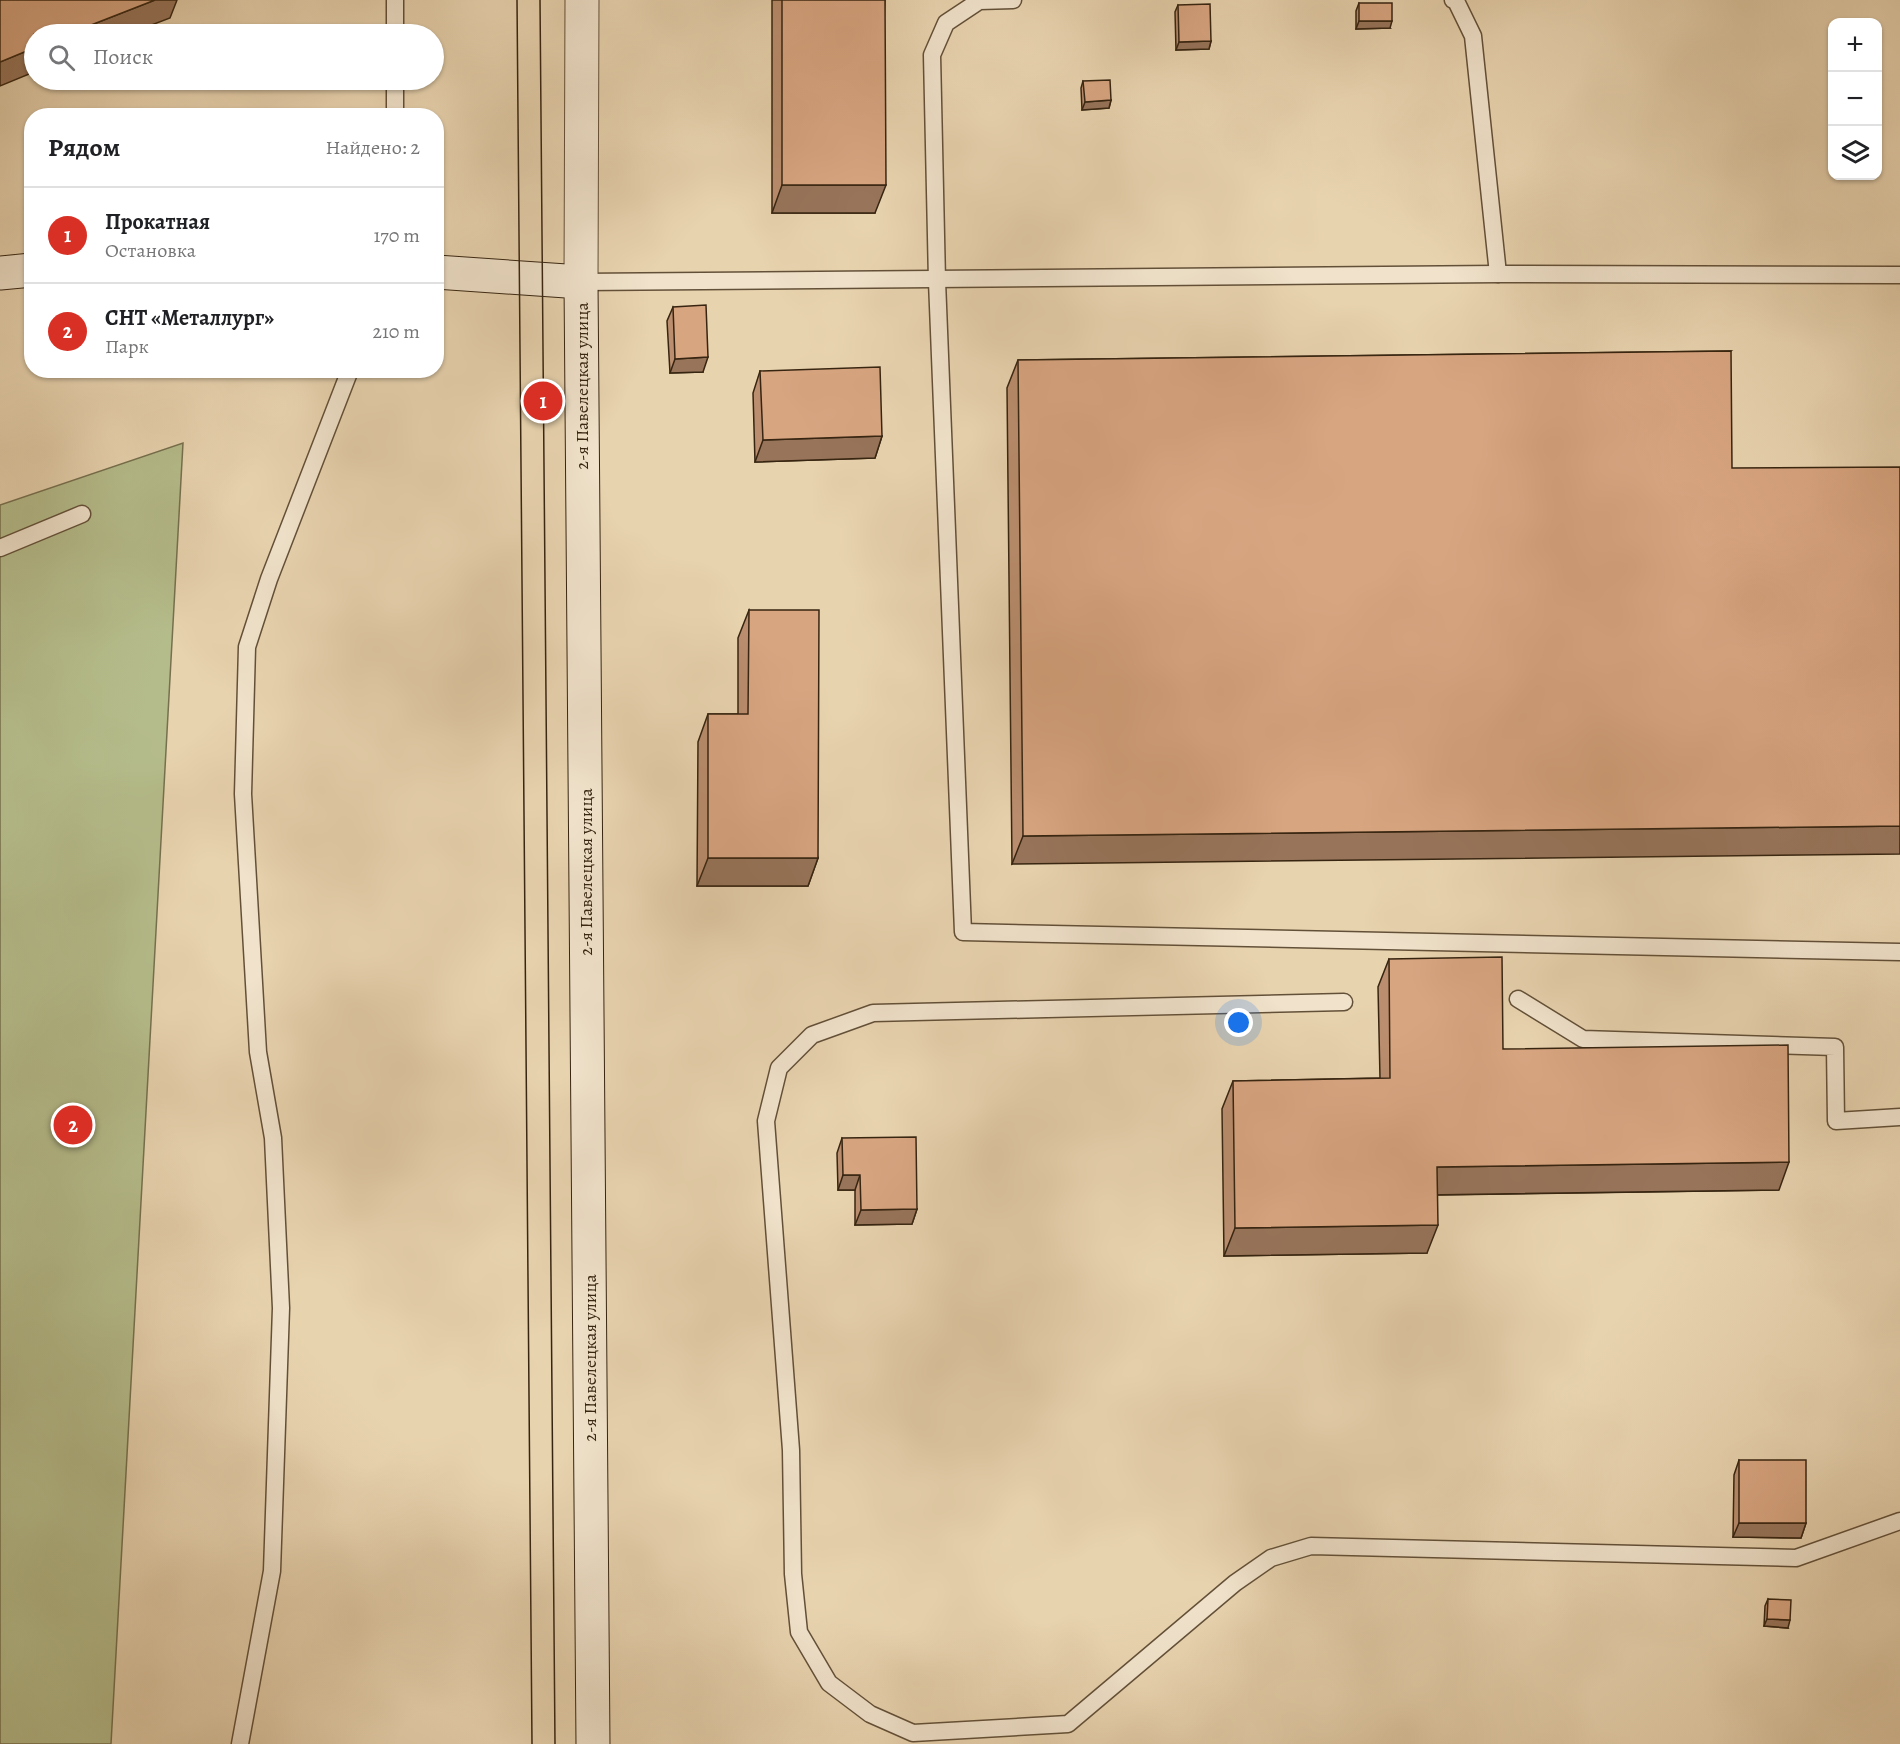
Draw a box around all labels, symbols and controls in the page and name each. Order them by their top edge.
map controls [1828,18,1882,180]
button: + [1828,18,1882,72]
search box [24,24,444,90]
icon: search [45,41,78,74]
text: Поиск [93,42,153,72]
button: − [1828,72,1882,126]
button: layers [1828,126,1882,180]
text: Рядом [48,130,120,165]
text: Найдено: 2 [325,134,420,161]
text: Прокатная [105,207,210,237]
text: 1 [64,222,71,249]
text: 170 m [374,222,420,249]
text: Остановка [105,237,196,264]
street label: 2-я Павелецкая улица [570,302,594,470]
text: СНТ «Металлург» [105,303,274,333]
text: 2 [63,318,72,345]
text: 210 m [372,318,420,345]
text: Парк [105,333,149,360]
pin: 1 [524,378,562,424]
street label: 2-я Павелецкая улица [574,788,598,956]
your location [1224,1008,1253,1037]
pin: 2 [54,1102,92,1148]
street label: 2-я Павелецкая улица [578,1274,602,1442]

